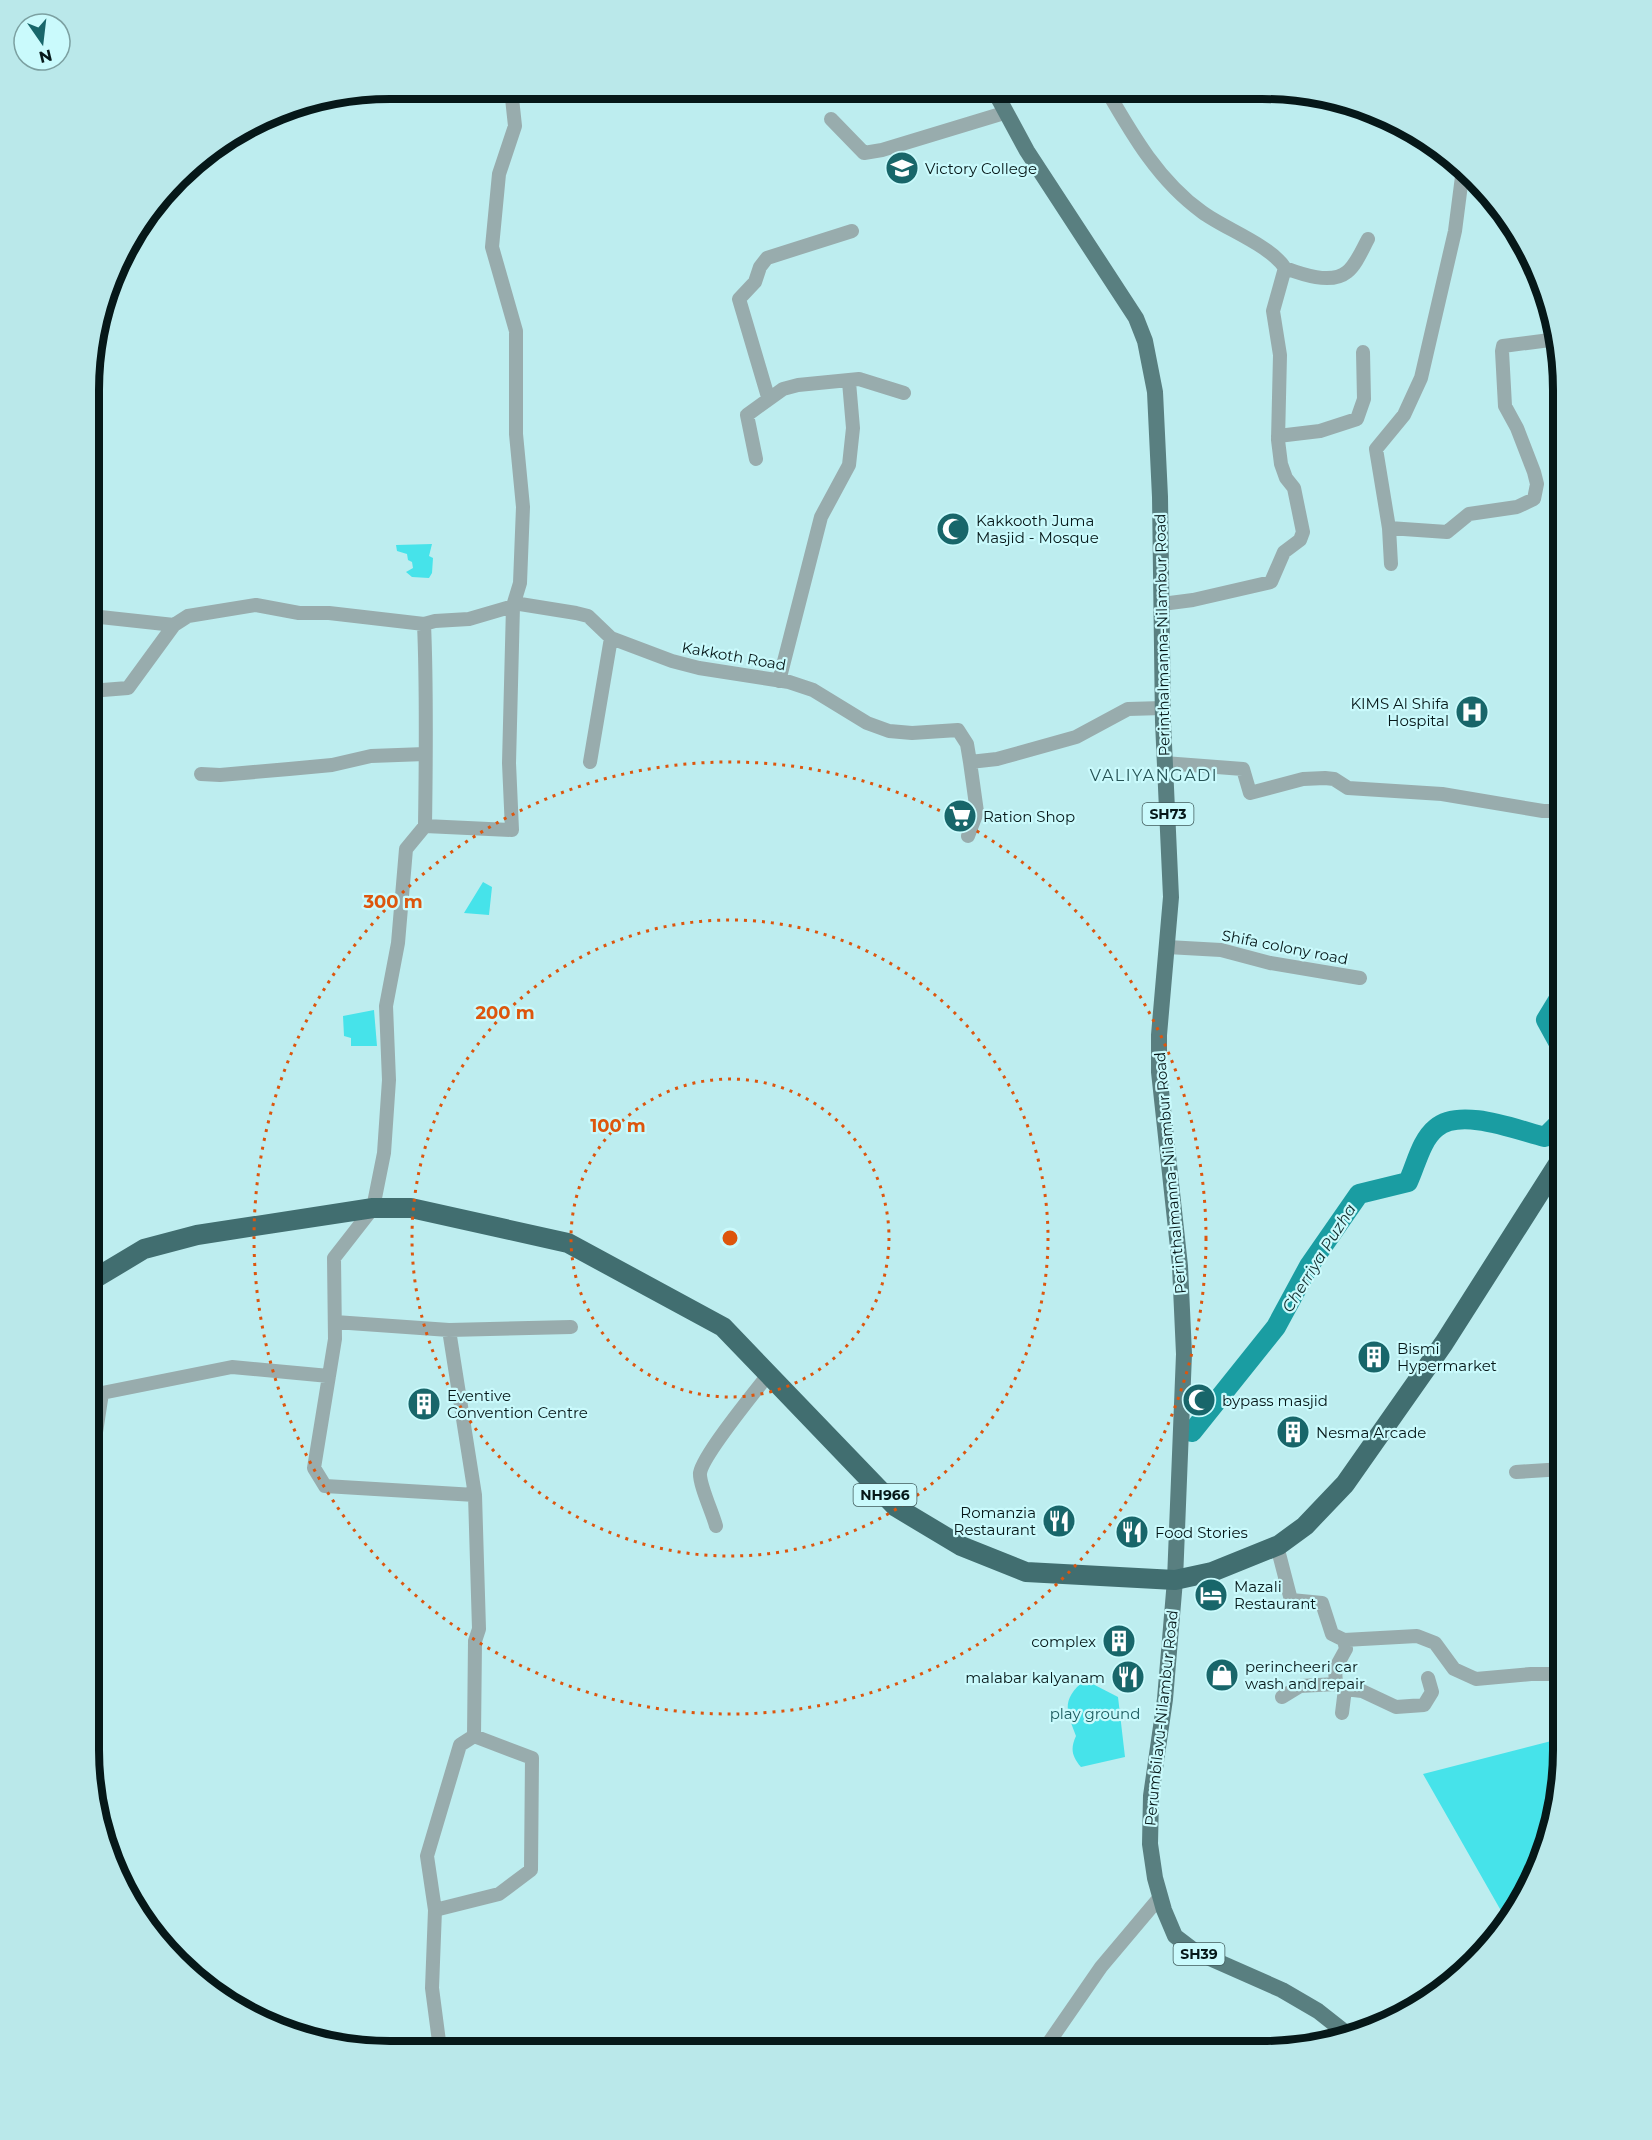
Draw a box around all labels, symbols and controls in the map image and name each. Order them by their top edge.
north arrow [12,12,72,72]
text: N [37,45,54,67]
school or university icon: Victory College [884,150,920,186]
place label: Victory College [925,159,1037,178]
mosque icon: Kakkooth Juma Masjid - Mosque [935,511,971,547]
place label: Kakkooth Juma Masjid - Mosque [976,511,1099,547]
street label: Perinthalmanna-Nilambur Road [1150,513,1174,757]
street label: Kakkoth Road [680,637,788,675]
place label: KIMS Al Shifa Hospital [1350,694,1449,730]
hospital icon: KIMS Al Shifa Hospital [1454,694,1490,730]
district label: VALIYANGADI [1090,766,1218,785]
supermarket icon: Ration Shop [942,798,978,834]
road number: SH73 [1142,803,1194,825]
place label: Ration Shop [983,807,1075,826]
text: 300 m [362,891,423,913]
street label: Shifa colony road [1220,925,1350,969]
text: 200 m [475,1002,535,1024]
street label: Perinthalmanna-Nilambur Road [1150,1051,1190,1295]
text: 100 m [590,1115,646,1137]
water label: Cherriya Puzha [1278,1200,1360,1316]
centre of rings [720,1228,740,1248]
building icon: Bismi Hypermarket [1356,1339,1392,1375]
place label: Bismi Hypermarket [1397,1339,1497,1375]
mosque icon: bypass masjid [1181,1382,1217,1418]
building icon: Eventive Convention Centre [406,1386,442,1422]
place label: Eventive Convention Centre [447,1386,588,1422]
place label: bypass masjid [1222,1391,1328,1410]
building icon: Nesma Arcade [1275,1414,1311,1450]
place label: Nesma Arcade [1316,1423,1426,1442]
road number: NH966 [854,1484,916,1506]
place label: Romanzia Restaurant [954,1503,1036,1539]
restaurant icon: Romanzia Restaurant [1041,1503,1077,1539]
restaurant icon: Food Stories [1114,1514,1150,1550]
place label: Food Stories [1155,1523,1248,1542]
hotel icon: Mazali Restaurant [1193,1577,1229,1613]
place label: Mazali Restaurant [1234,1577,1316,1613]
street label: Perumbilavu-Nilambur Road [1140,1609,1182,1827]
building icon: complex [1101,1623,1137,1659]
place label: complex [1031,1632,1096,1651]
shop icon: perincheeri car wash and repair [1204,1657,1240,1693]
place label: perincheeri car wash and repair [1245,1657,1365,1693]
restaurant icon: malabar kalyanam [1110,1659,1146,1695]
place label: malabar kalyanam [965,1668,1105,1687]
park label: play ground [1050,1704,1140,1723]
road number: SH39 [1174,1943,1224,1965]

